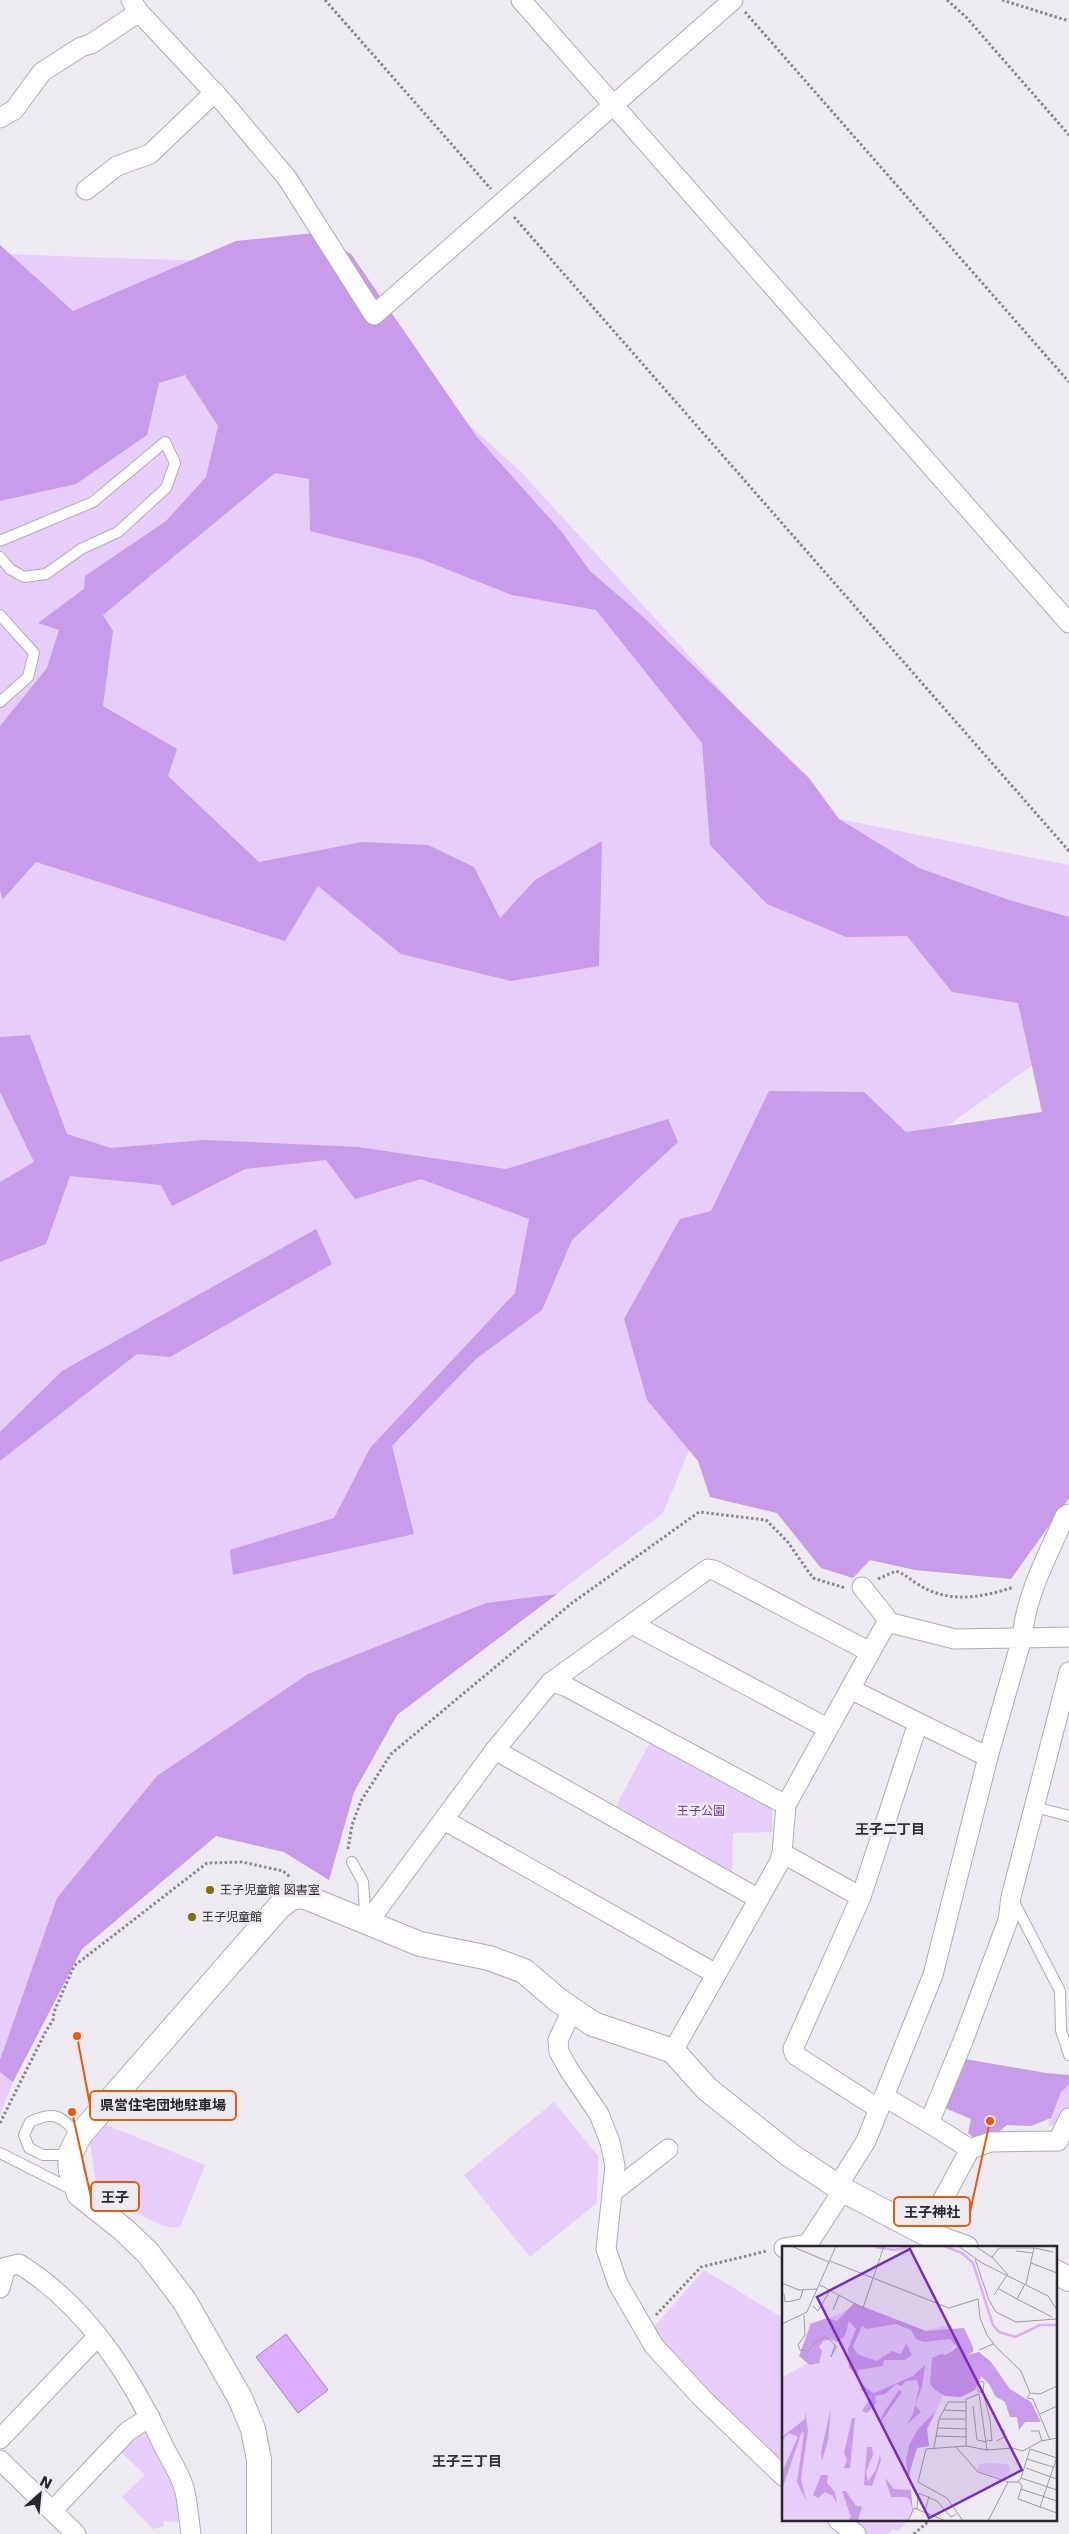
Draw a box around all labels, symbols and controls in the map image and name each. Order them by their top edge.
park label: 王子公園 [677,1804,725,1818]
district label: 王子二丁目 [855,1821,925,1837]
place label: 王子児童館 図書室 [220,1883,320,1897]
marker: 王子児童館 図書室 [204,1884,216,1896]
place label: 王子児童館 [202,1910,262,1924]
marker: 王子児童館 [186,1911,198,1923]
callout: 県営住宅団地駐車場 [90,2091,236,2120]
text: 県営住宅団地駐車場 [100,2097,226,2113]
callout: 王子 [91,2182,139,2211]
text: 王子 [101,2189,129,2205]
callout: 王子神社 [894,2197,970,2226]
text: 王子神社 [904,2204,960,2220]
inset map [782,2246,1056,2522]
district label: 王子三丁目 [432,2453,502,2469]
north arrow [15,2469,65,2519]
text: N [37,2473,55,2492]

